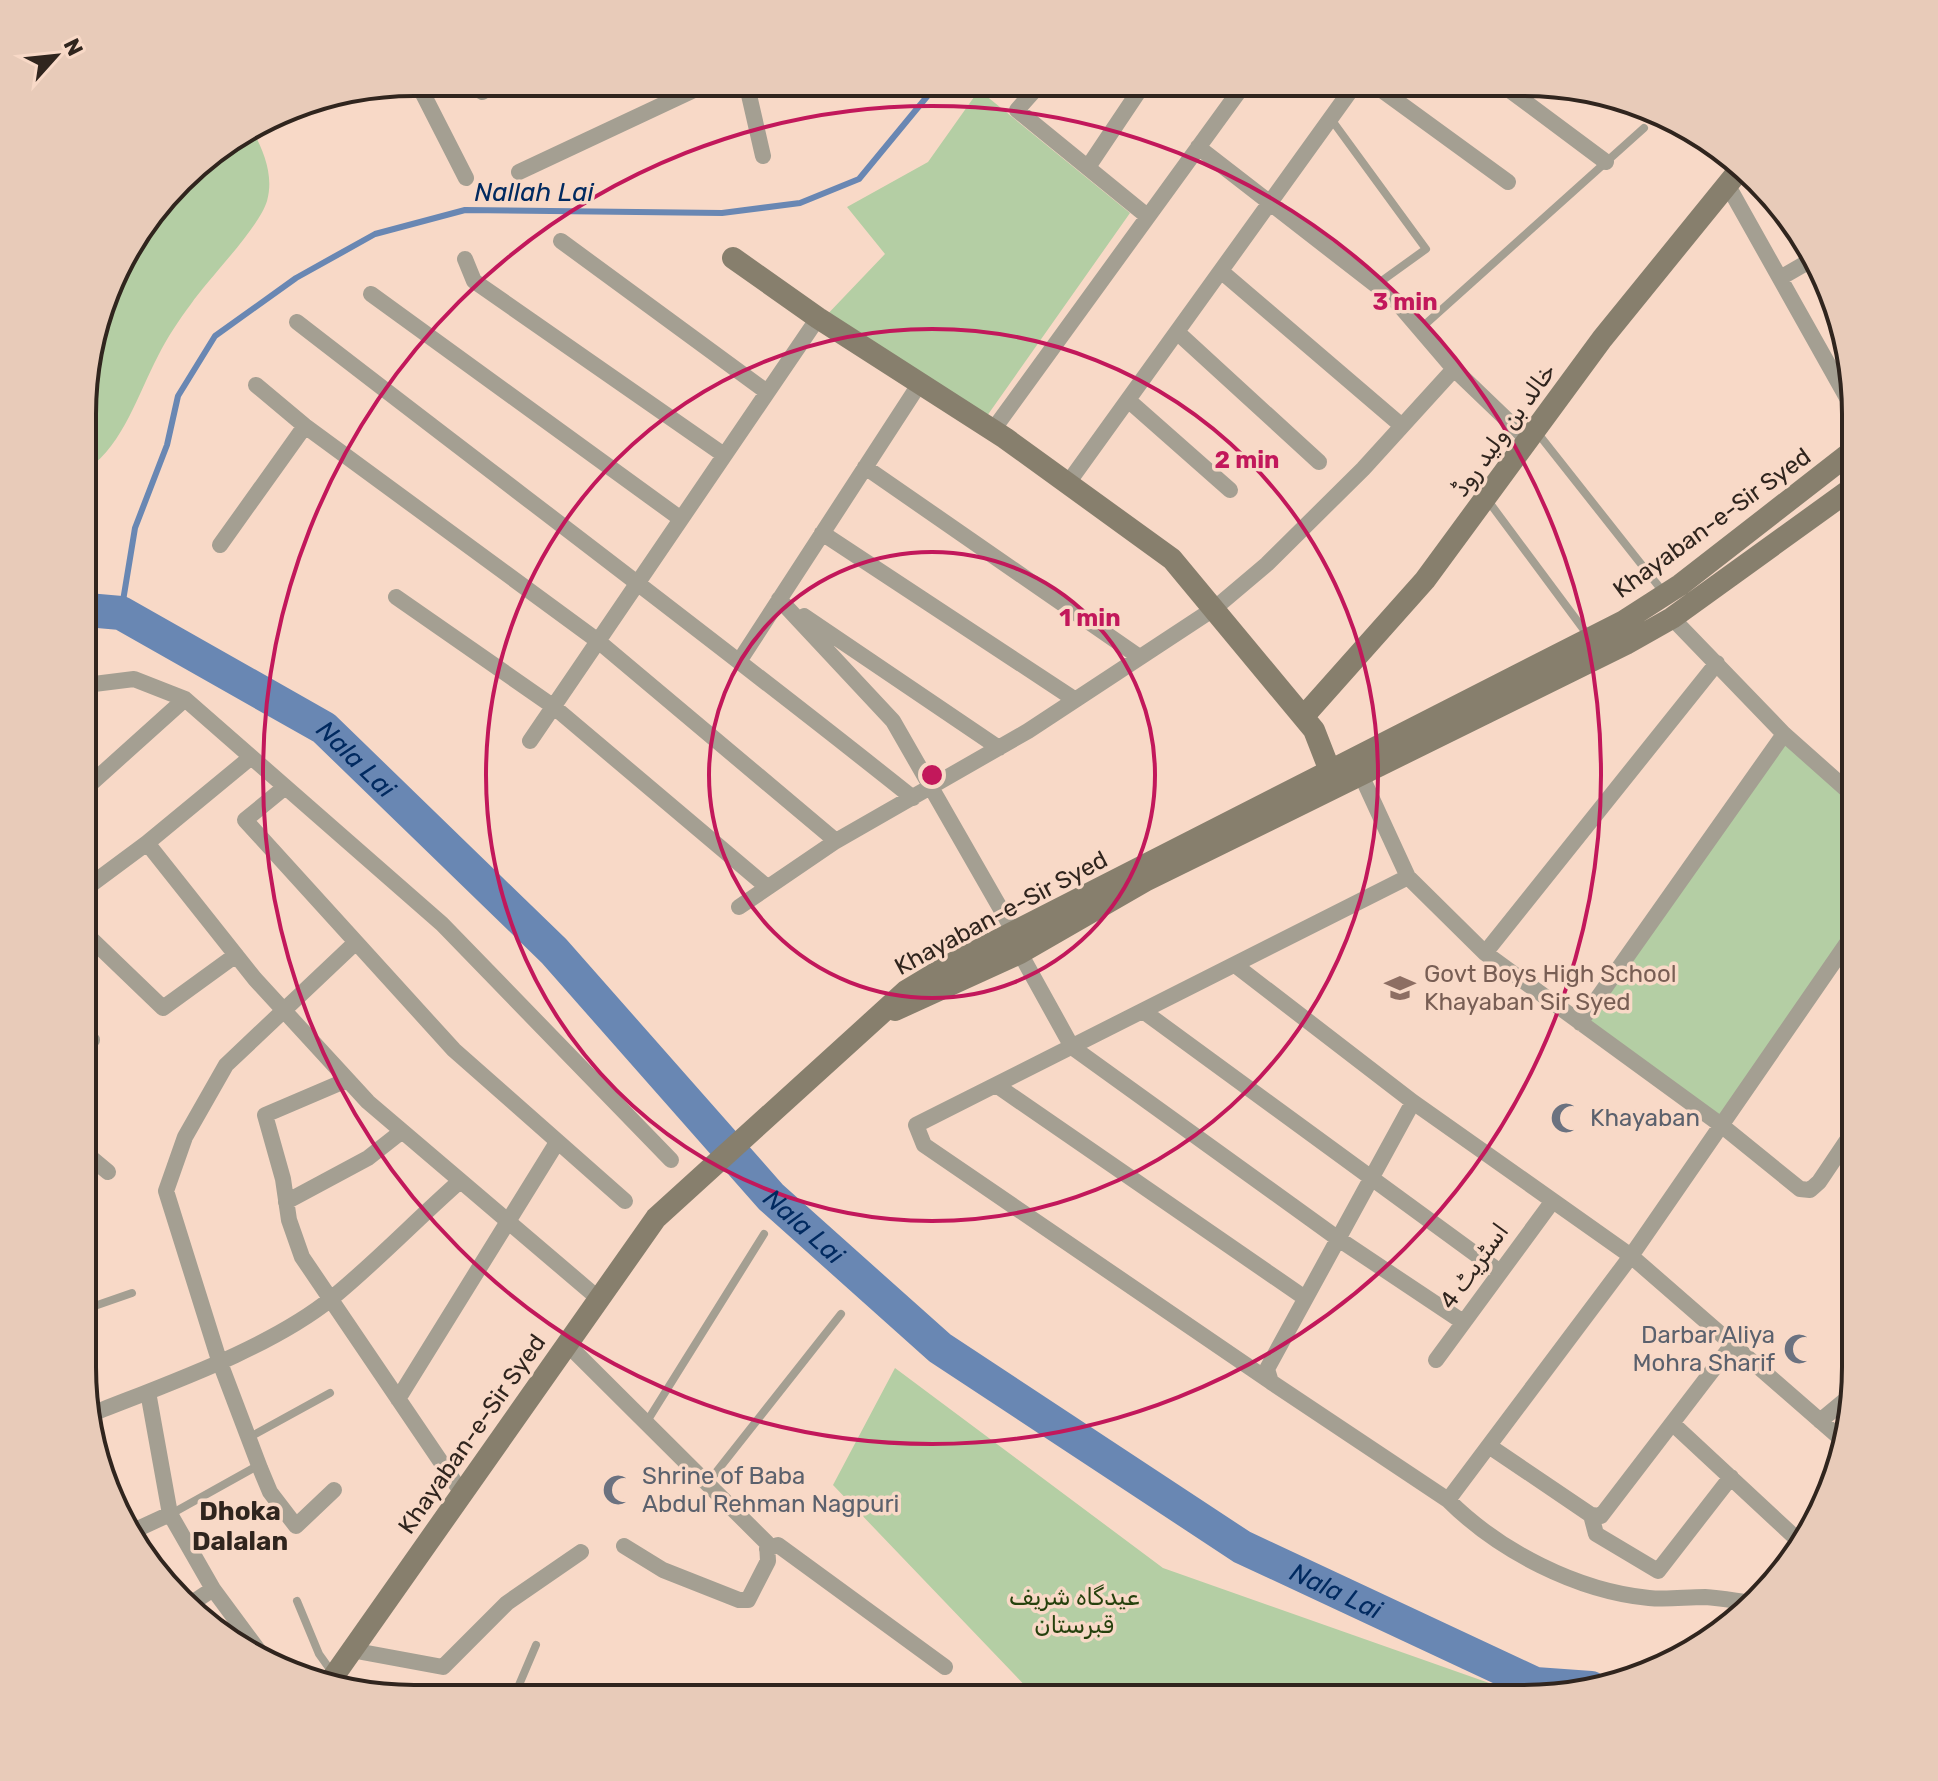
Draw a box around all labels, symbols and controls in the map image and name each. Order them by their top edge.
north arrow [16,16,96,96]
text: N [58,34,89,60]
water label: Nallah Lai [474,177,594,208]
text: 3 min [1372,288,1438,316]
street label: خالد بن ولید روڈ [1446,358,1562,502]
street label: Khayaban-e-Sir Syed [1608,442,1816,604]
text: 2 min [1215,446,1280,474]
text: 1 min [1059,604,1121,632]
water label: Nala Lai [310,714,402,805]
centre of rings [918,761,946,789]
street label: Khayaban-e-Sir Syed [890,845,1112,981]
place label: Govt Boys High School Khayaban Sir Syed [1424,960,1677,1016]
school or university icon: Govt Boys High School Khayaban Sir Syed [1383,971,1417,1005]
mosque icon: Khayaban [1549,1101,1583,1135]
place label: Khayaban [1590,1104,1700,1132]
water label: Nala Lai [757,1182,851,1271]
street label: اسٹریٹ 4 [1434,1218,1514,1314]
place label: Darbar Aliya Mohra Sharif [1633,1321,1776,1377]
street label: Khayaban-e-Sir Syed [393,1329,551,1539]
mosque icon: Darbar Aliya Mohra Sharif [1782,1332,1816,1366]
place label: Shrine of Baba Abdul Rehman Nagpuri [642,1462,899,1518]
mosque icon: Shrine of Baba Abdul Rehman Nagpuri [601,1473,635,1507]
district label: Dhoka Dalalan [192,1496,288,1557]
water label: Nala Lai [1285,1556,1387,1626]
park label: عیدگاہ شریف قبرستان [1009,1583,1139,1639]

